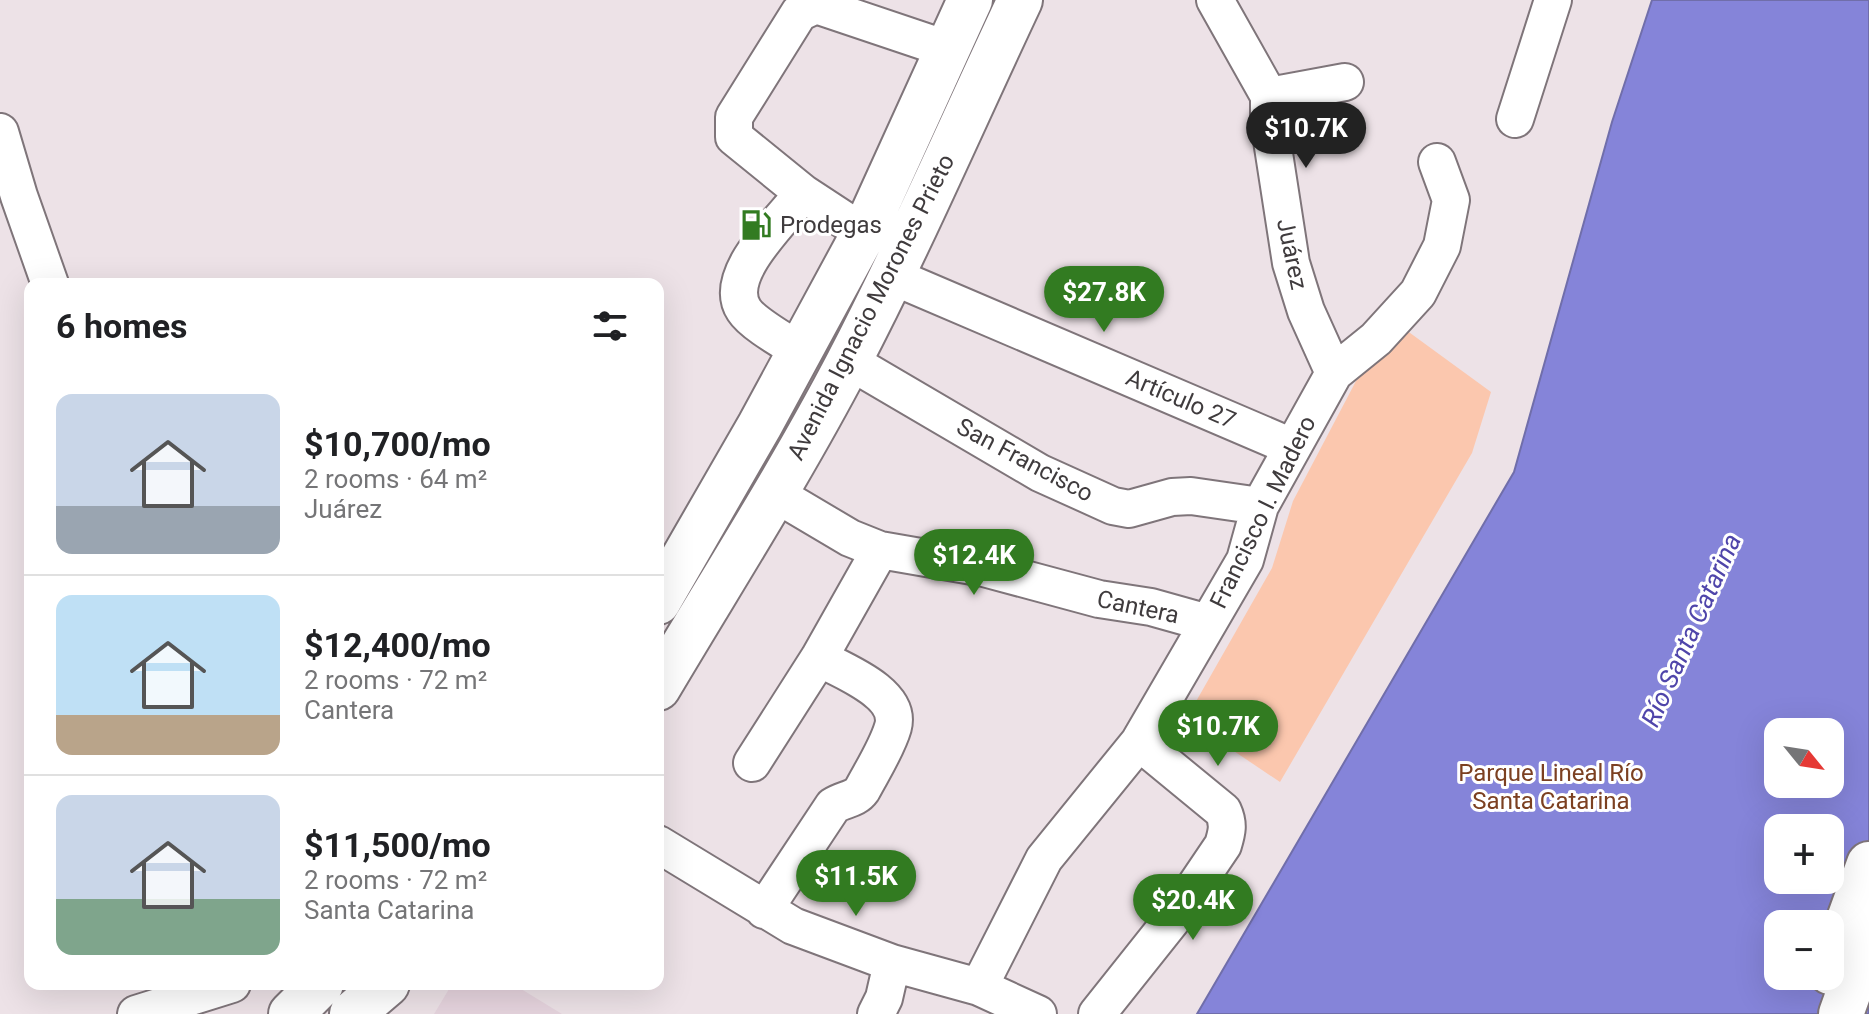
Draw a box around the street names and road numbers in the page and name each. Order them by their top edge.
street label: Avenida Ignacio Morones Prieto [782,150,960,464]
street label: Juárez [1271,216,1313,292]
street label: Artículo 27 [1122,363,1240,435]
street label: Francisco I. Madero [1204,411,1322,613]
street label: San Francisco [952,412,1098,508]
street label: Cantera [1094,585,1182,629]

